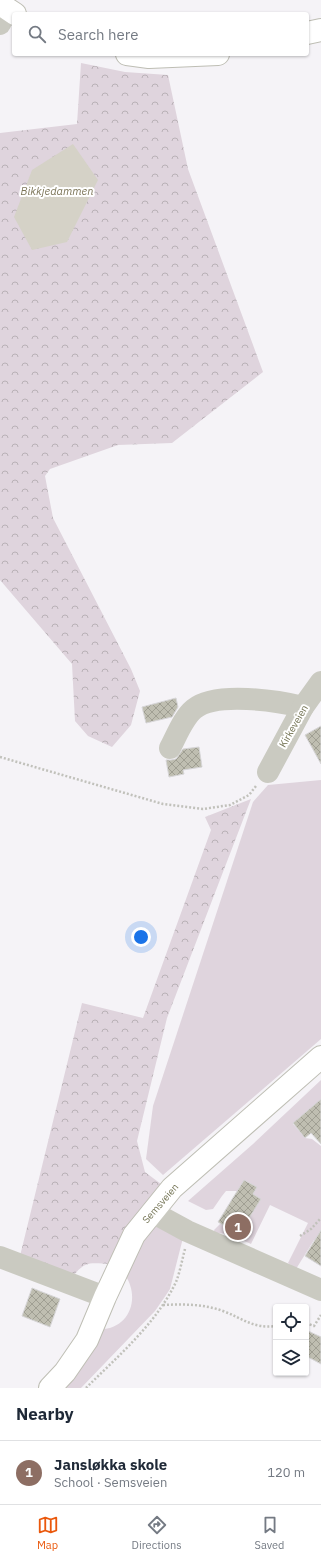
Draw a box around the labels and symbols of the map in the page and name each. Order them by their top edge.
water label: Bikkjedammen [21,184,93,198]
street label: Kirkeveien [276,703,311,750]
your location [131,927,151,947]
street label: Semsveien [139,1181,181,1226]
pin: 1 [225,1212,251,1242]

